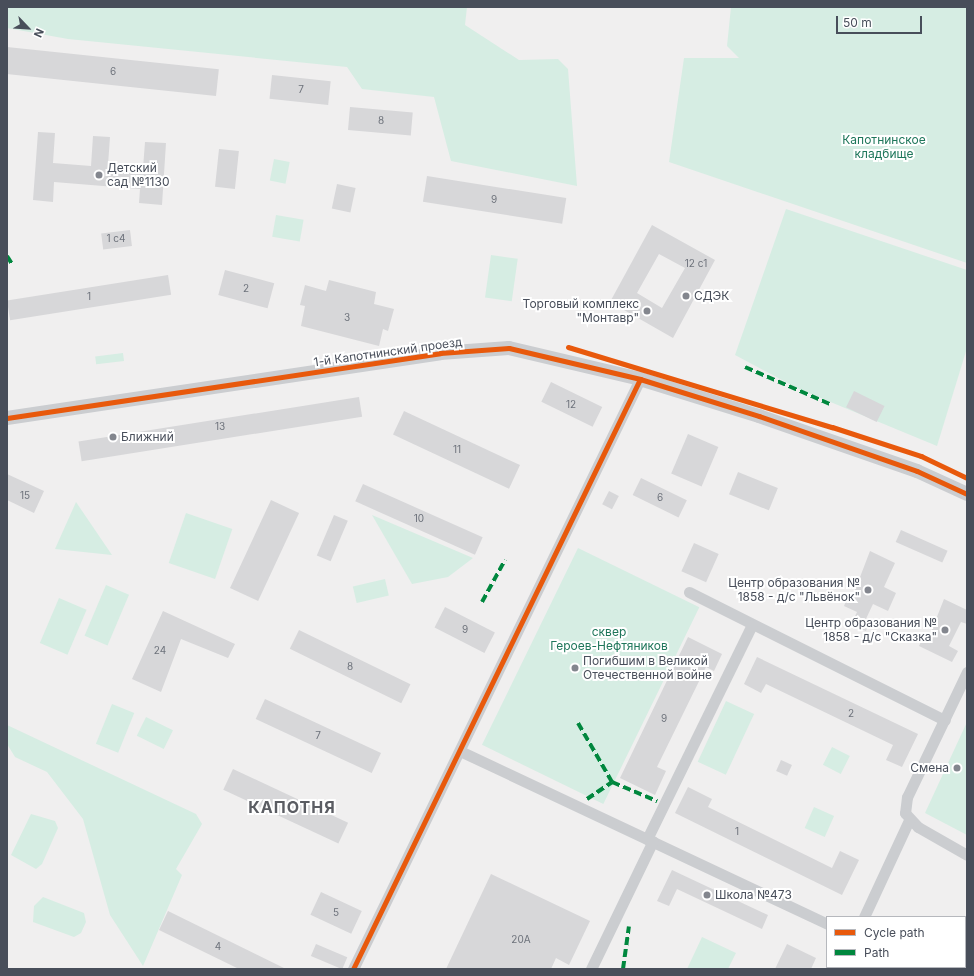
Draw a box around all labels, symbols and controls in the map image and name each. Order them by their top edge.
north arrow [8,8,48,48]
scale bar [838,8,924,34]
text: 50 m [843,15,872,30]
text: N [31,26,47,40]
house number: 6 [110,66,116,78]
house number: 7 [298,84,304,96]
house number: 8 [378,115,384,127]
park label: Капотнинское кладбище [842,133,926,161]
place label: Детский сад №1130 [107,161,169,189]
marker: Детский сад №1130 [94,170,104,180]
house number: 9 [491,194,497,206]
house number: 1 с4 [106,233,126,245]
house number: 12 с1 [685,258,707,270]
house number: 2 [243,283,249,295]
place label: СДЭК [694,289,729,303]
house number: 1 [87,291,91,303]
marker: СДЭК [681,291,691,301]
place label: Торговый комплекс "Монтавр" [523,297,639,325]
marker: Торговый комплекс "Монтавр" [642,306,652,316]
house number: 3 [344,312,350,324]
street label: 1-й Капотнинский проезд [313,334,463,370]
house number: 12 [566,399,576,411]
house number: 13 [215,421,225,433]
place label: Ближний [121,430,174,444]
marker: Ближний [108,432,118,442]
house number: 11 [453,444,461,456]
house number: 15 [20,490,30,502]
house number: 6 [657,492,663,504]
house number: 10 [414,513,424,525]
place label: Центр образования № 1858 - д/с "Львёнок" [728,576,860,604]
marker: Центр образования № 1858 - д/с "Львёнок" [863,585,873,595]
place label: Центр образования № 1858 - д/с "Сказка" [805,616,937,644]
house number: 9 [462,624,468,636]
park label: сквер Героев-Нефтяников [550,625,668,653]
marker: Центр образования № 1858 - д/с "Сказка" [940,625,950,635]
house number: 24 [154,645,166,657]
place label: Погибшим в Великой Отечественной войне [583,654,712,682]
house number: 8 [347,661,353,673]
marker: Погибшим в Великой Отечественной войне [570,663,580,673]
house number: 2 [848,708,854,720]
house number: 9 [661,713,667,725]
house number: 7 [315,730,321,742]
place label: Смена [910,761,949,775]
marker: Смена [952,763,962,773]
district label: КАПОТНЯ [248,797,336,817]
house number: 1 [735,826,739,838]
place label: Школа №473 [715,888,792,902]
marker: Школа №473 [702,890,712,900]
house number: 5 [333,907,339,919]
legend [826,916,966,968]
text: Cycle path [864,925,925,940]
house number: 20А [511,934,531,946]
house number: 4 [215,941,221,953]
text: Path [864,945,889,960]

